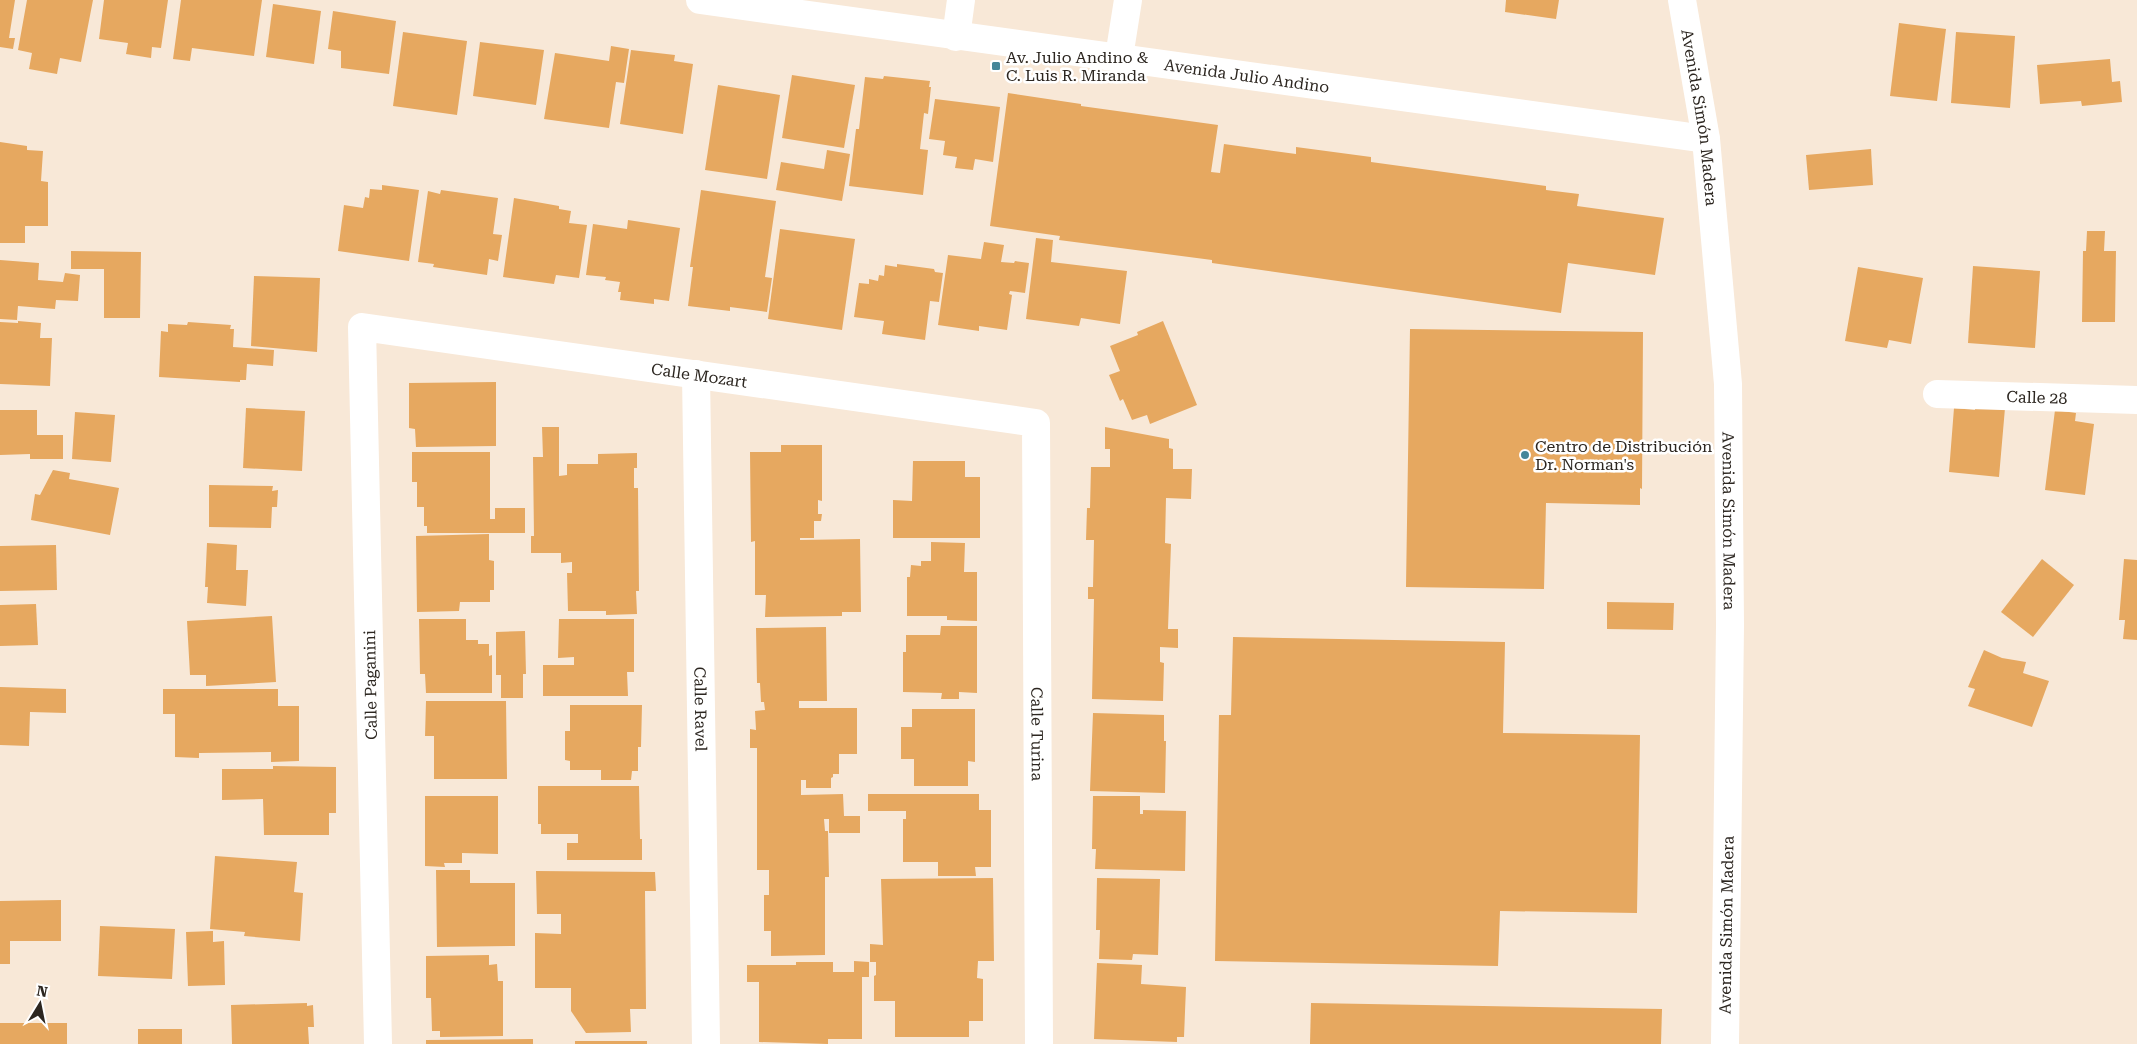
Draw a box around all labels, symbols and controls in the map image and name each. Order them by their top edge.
street label: Avenida Simón Madera [1677,28,1721,207]
place label: Av. Julio Andino & C. Luis R. Miranda [1006,48,1149,85]
street label: Avenida Julio Andino [1163,55,1331,97]
marker: Av. Julio Andino & C. Luis R. Miranda [990,60,1002,72]
street label: Calle Mozart [650,359,749,392]
street label: Calle 28 [2006,387,2068,408]
street label: Avenida Simón Madera [1718,432,1739,611]
place label: Centro de Distribución Dr. Norman's [1535,437,1712,474]
marker: Centro de Distribución Dr. Norman's [1519,449,1531,461]
street label: Calle Paganini [360,630,381,740]
street label: Calle Ravel [690,666,711,752]
street label: Calle Turina [1027,687,1047,781]
street label: Avenida Simón Madera [1715,835,1738,1014]
north arrow [15,979,65,1029]
text: N [36,982,49,1000]

